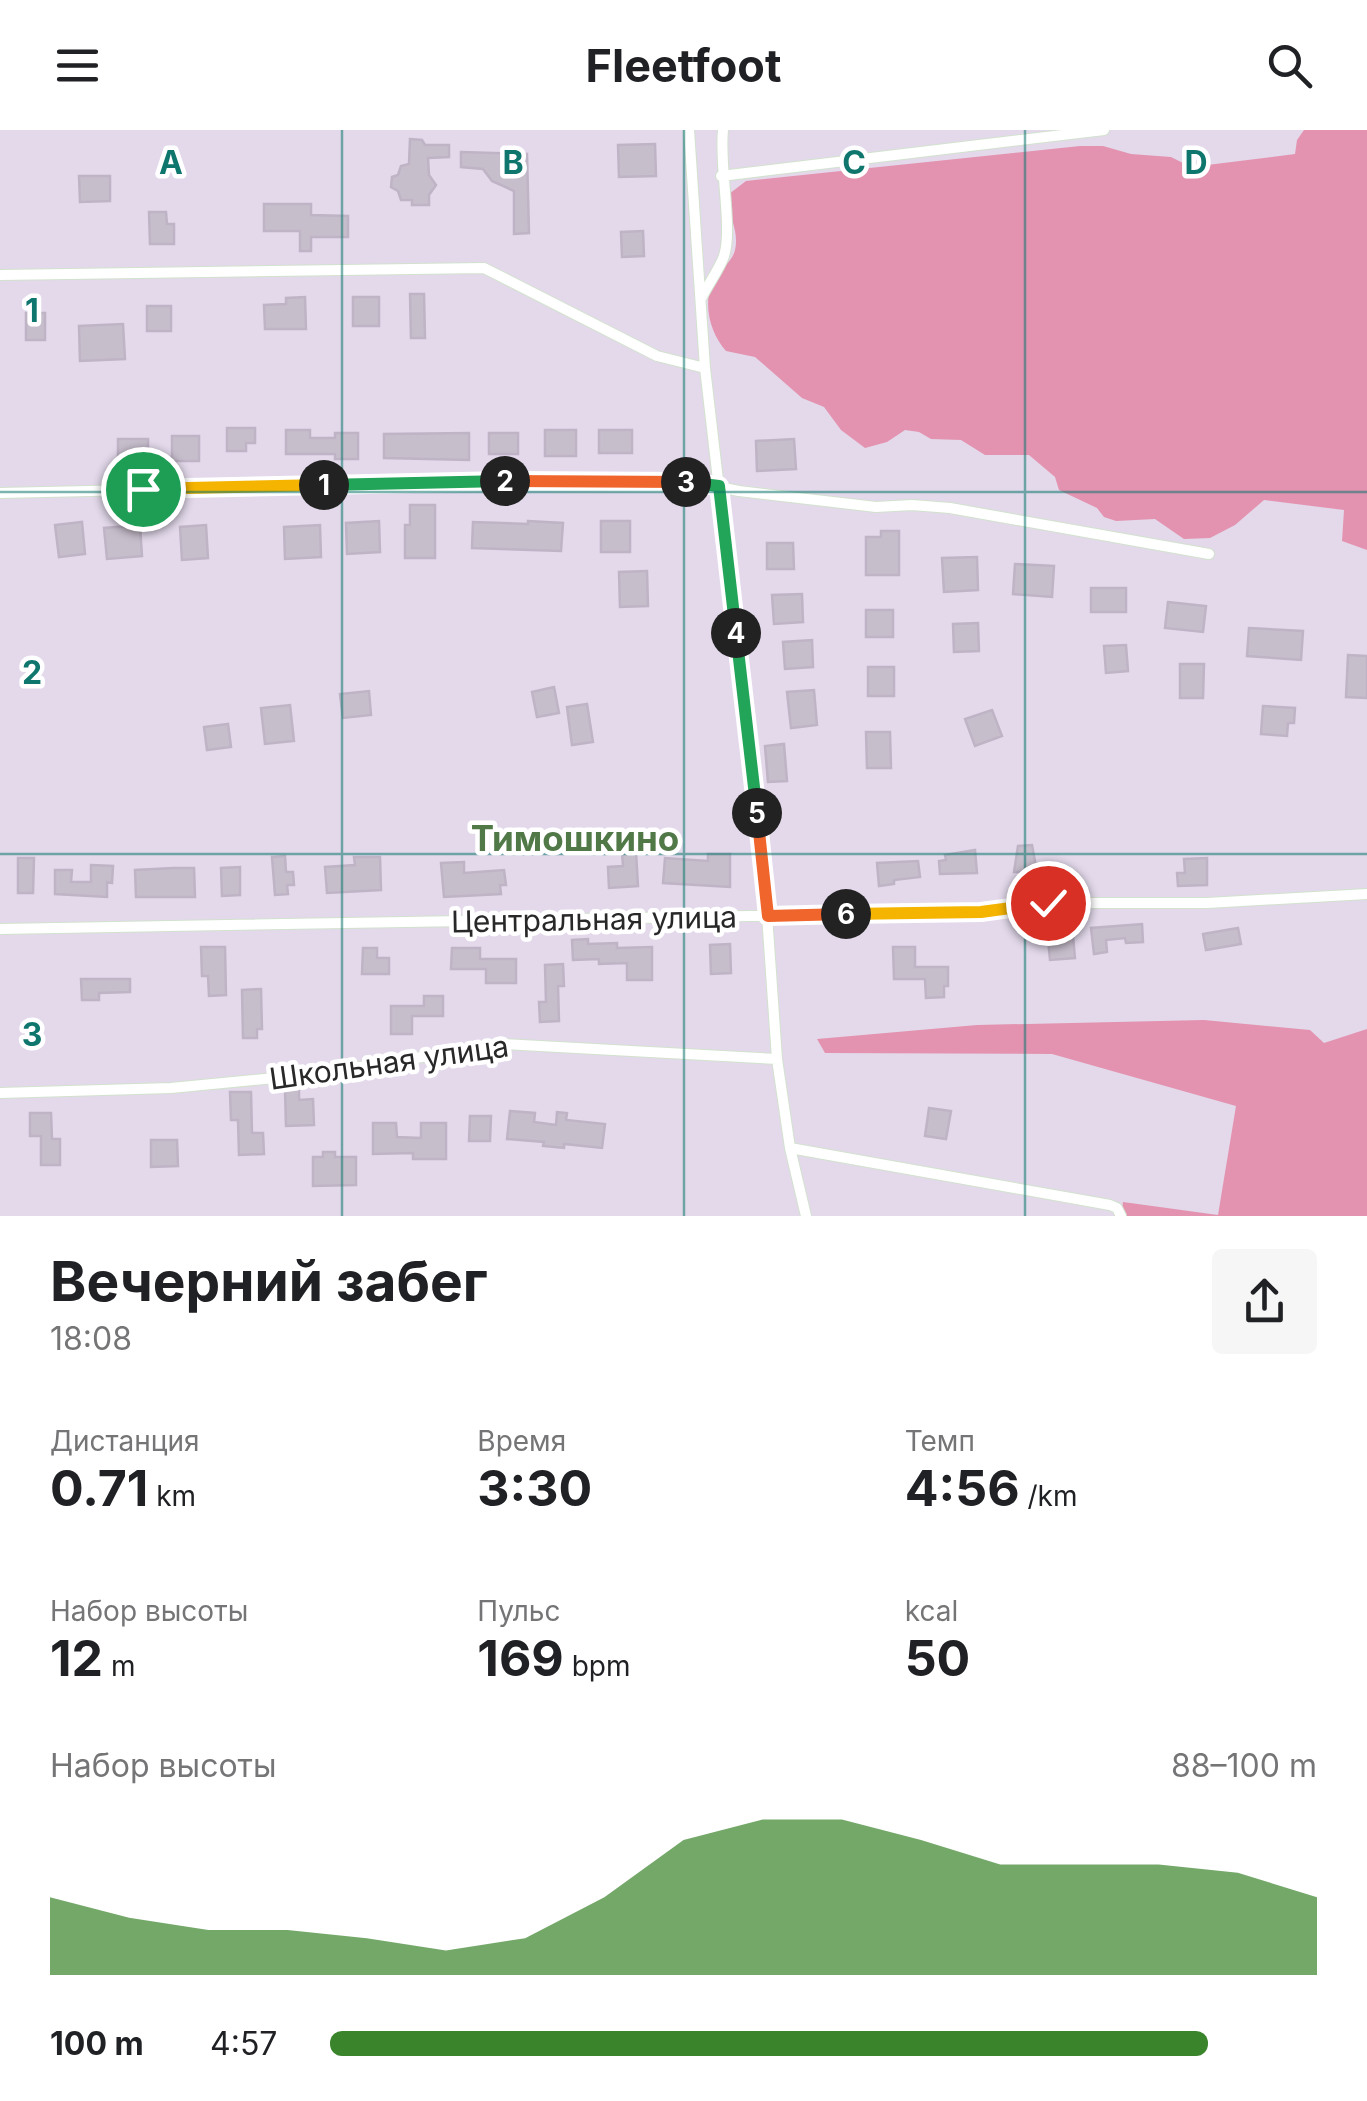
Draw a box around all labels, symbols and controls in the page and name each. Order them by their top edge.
icon: menu [50,38,105,93]
text: Fleetfoot [586,38,781,93]
icon: search [1262,38,1317,93]
text: A [159,143,183,182]
text: B [502,143,524,182]
text: C [842,143,866,182]
text: D [1184,143,1208,182]
text: 1 [25,291,39,330]
pin [101,447,186,532]
pin: 2 [480,456,530,506]
pin: 3 [661,457,711,507]
pin: 1 [299,460,349,510]
icon: arrive [116,462,171,517]
text: 2 [496,464,514,498]
text: 3 [677,465,695,499]
text: 1 [318,468,330,502]
pin: 4 [711,608,761,658]
text: 4 [727,616,745,650]
text: 2 [22,653,42,692]
pin: 5 [732,788,782,838]
text: 5 [748,796,766,830]
district label: Тимошкино [471,817,679,859]
pin [1006,861,1091,946]
icon: check [1021,876,1076,931]
pin: 6 [821,889,871,939]
text: 6 [837,897,855,931]
street label: Центральная улица [451,899,737,939]
text: 3 [22,1015,42,1054]
street label: Школьная улица [267,1027,511,1097]
text: Вечерний забег [50,1248,488,1314]
button: share [1212,1249,1317,1354]
text: 18:08 [50,1319,132,1358]
text: Дистанция [50,1424,200,1458]
text: Время [477,1424,566,1458]
text: Темп [905,1424,975,1458]
text: 0.71 [50,1458,148,1518]
text: 3:30 [477,1458,592,1518]
text: 4:56 [905,1458,1020,1518]
text: km [148,1479,196,1513]
text: /km [1020,1479,1077,1513]
text: Набор высоты [50,1594,248,1628]
text: Пульс [477,1594,560,1628]
text: kcal [905,1594,958,1628]
text: 12 [50,1628,103,1688]
text: 169 [477,1628,564,1688]
text: 50 [905,1628,970,1688]
text: m [103,1649,135,1683]
text: bpm [564,1649,631,1683]
text: Набор высоты [50,1746,277,1785]
text: 88–100 m [1171,1746,1317,1785]
text: 100 m [50,2024,144,2063]
text: 4:57 [210,2024,277,2063]

